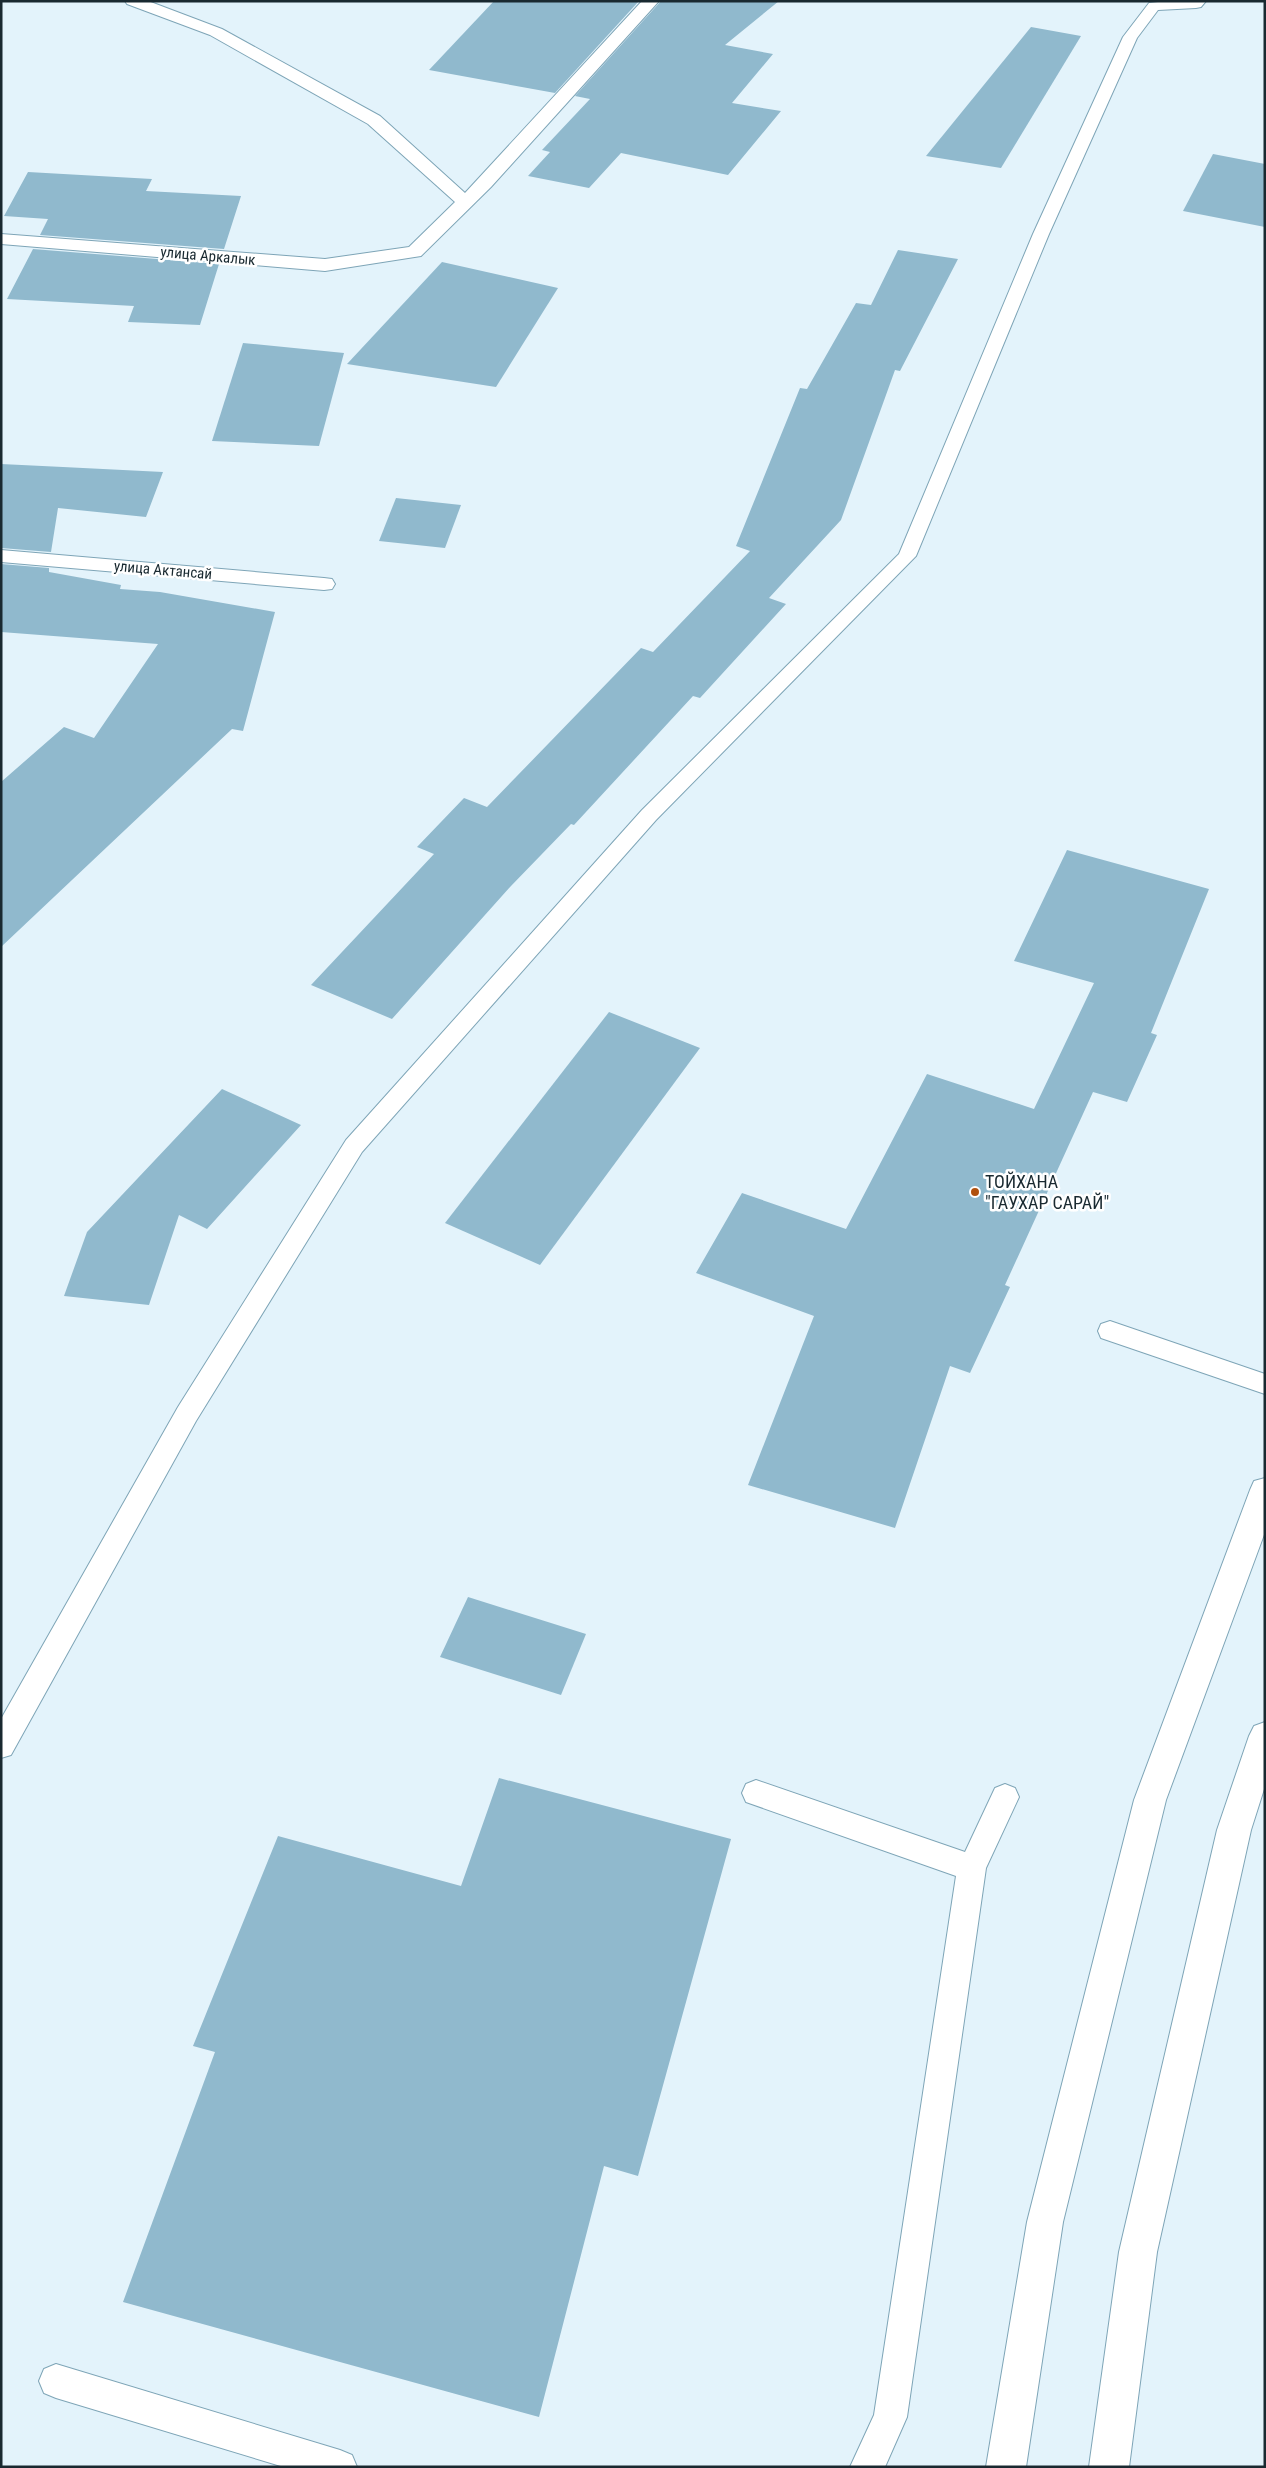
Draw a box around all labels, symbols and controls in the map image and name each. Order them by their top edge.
street label: улица Аркалык [160,243,256,269]
street label: улица Актансай [113,557,213,583]
place label: ТОЙХАНА "ГАУХАР САРАЙ" [985,1171,1109,1213]
marker: ТОЙХАНА "ГАУХАР САРАЙ" [969,1186,981,1198]

